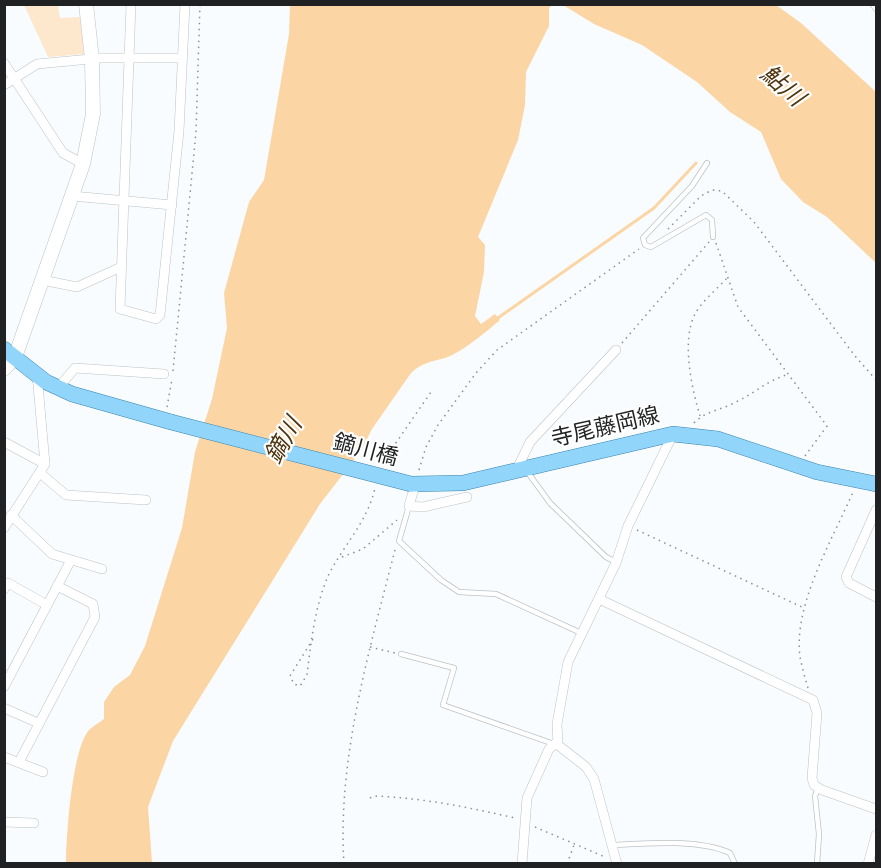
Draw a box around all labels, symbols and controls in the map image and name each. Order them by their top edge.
water label: 鮎川 [753,56,815,116]
street label: 寺尾藤岡線 [548,398,662,454]
water label: 鏑川 [256,408,312,470]
street label: 鏑川橋 [330,425,402,473]

